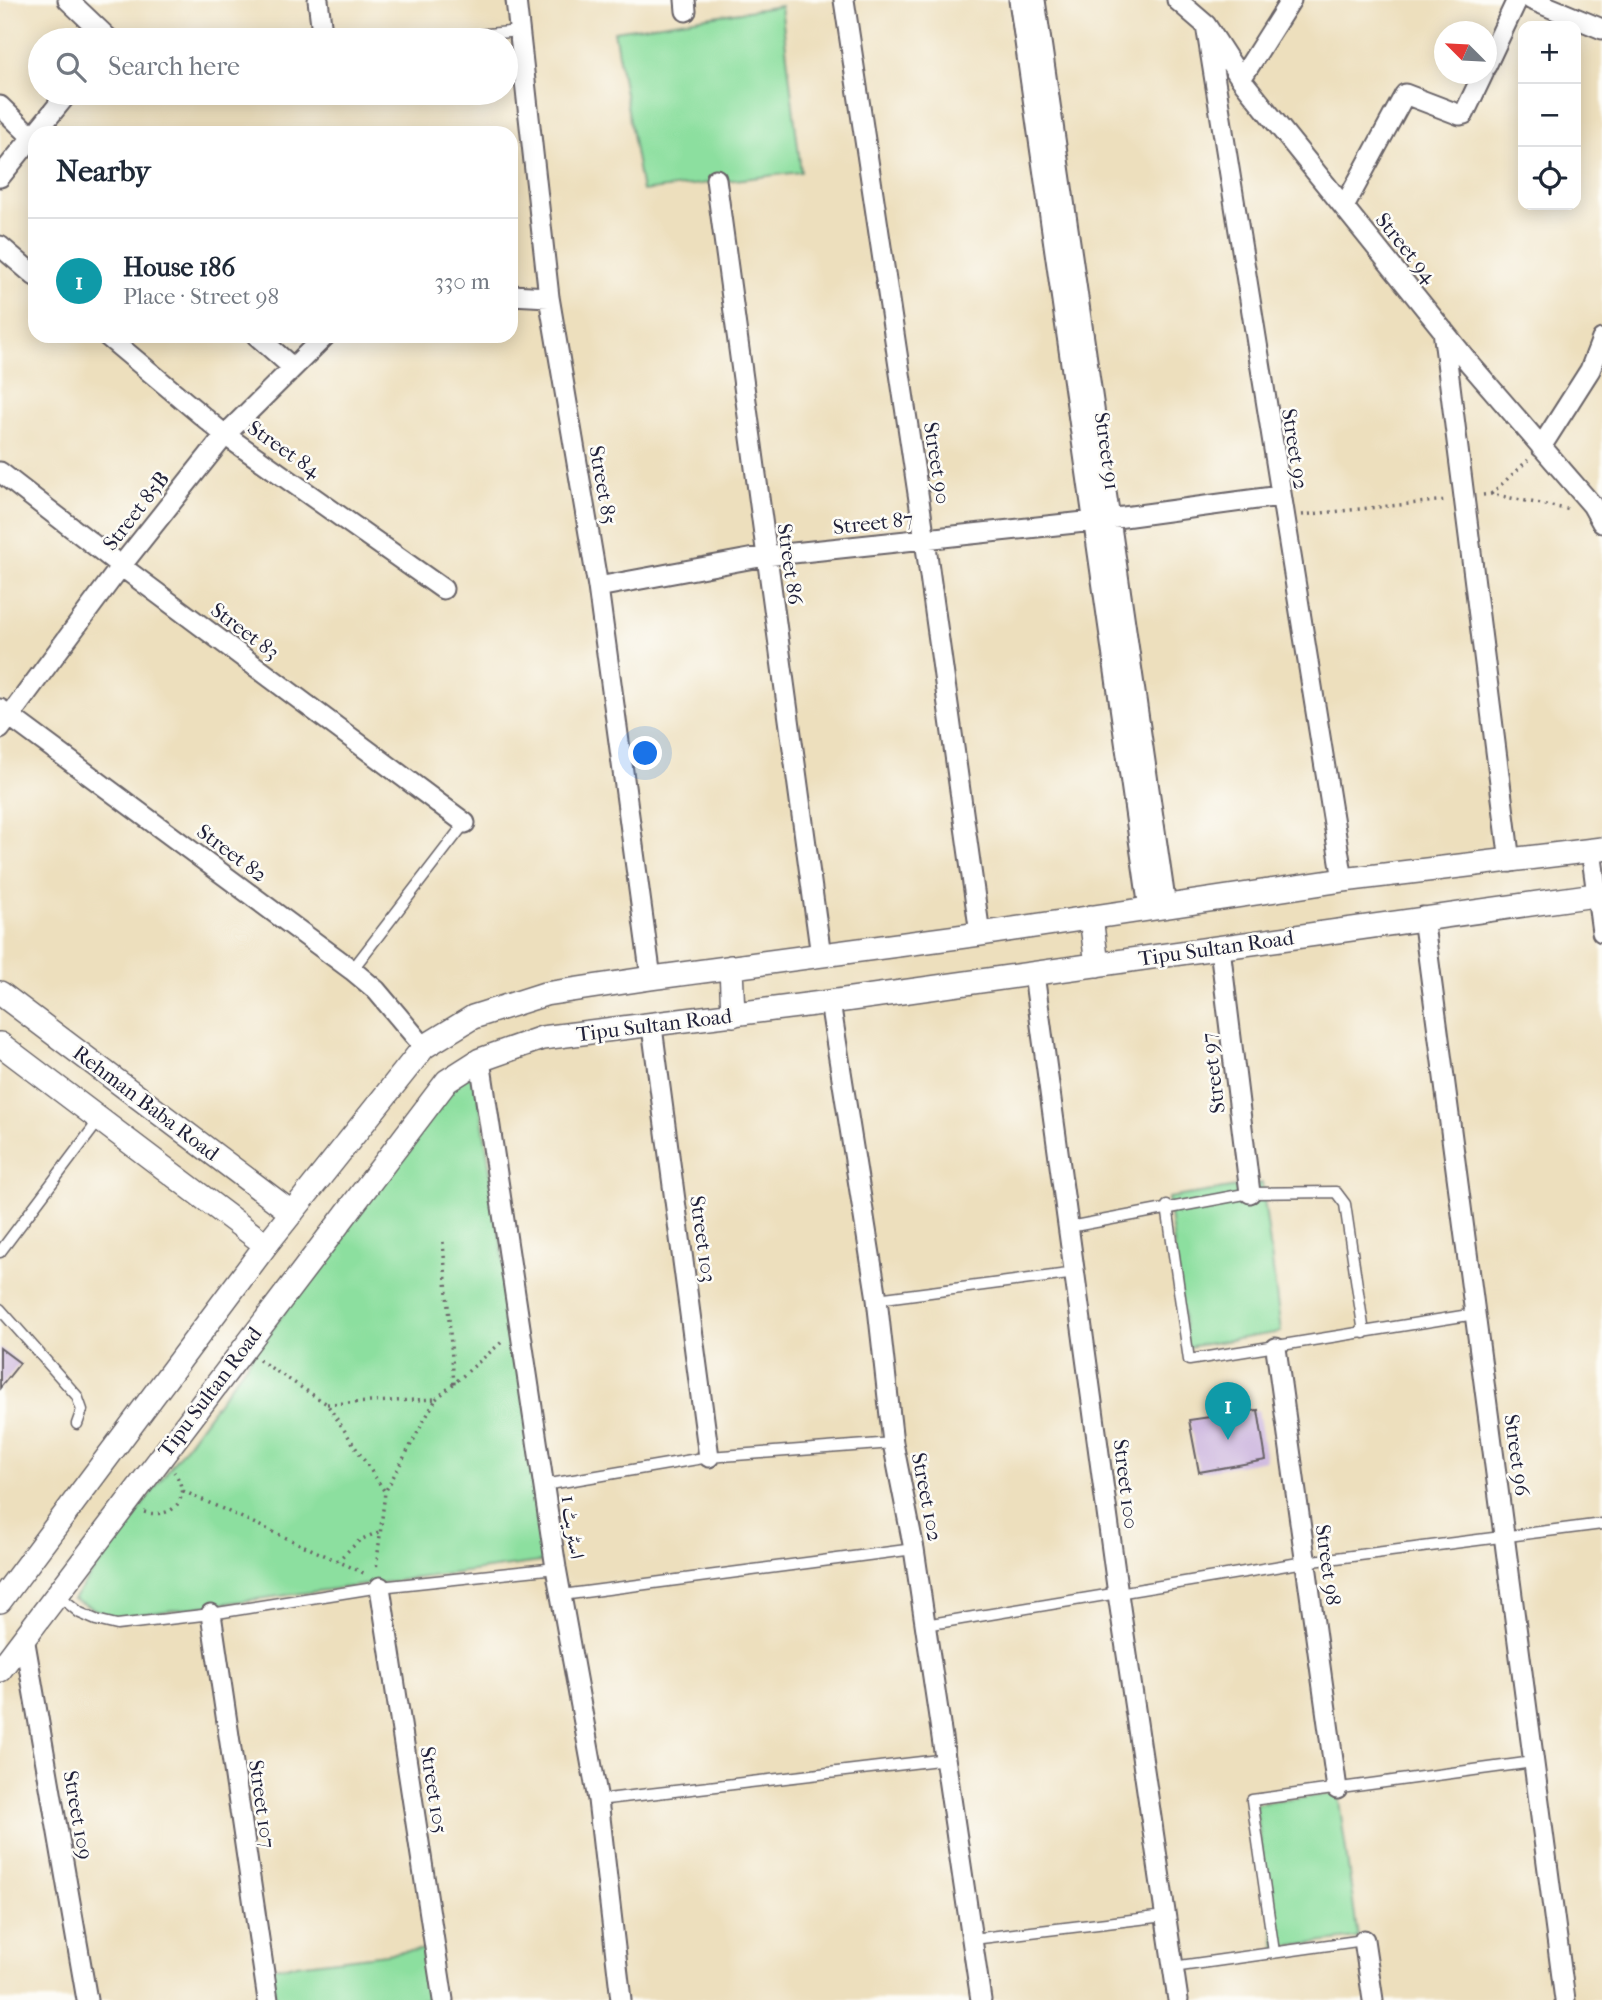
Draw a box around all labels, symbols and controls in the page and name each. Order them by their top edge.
north arrow [1434,21,1497,84]
map controls [1518,21,1581,210]
button: + [1518,21,1581,84]
search box [28,28,518,105]
icon: search [52,48,90,86]
text: Search here [108,51,240,82]
button: − [1518,84,1581,147]
button: locate [1518,147,1581,210]
text: Nearby [56,154,151,189]
street label: Street 94 [1371,208,1442,288]
text: House 186 [123,252,235,283]
text: 1 [75,268,83,295]
text: 330 m [434,268,490,295]
text: Place · Street 98 [123,283,279,310]
street label: Street 92 [1277,407,1313,491]
street label: Street 91 [1090,410,1124,492]
street label: Street 84 [243,415,325,483]
street label: Street 90 [919,420,955,506]
street label: Street 85 [584,444,622,526]
street label: Street 85B [98,467,174,555]
street label: Street 87 [832,507,914,539]
street label: Street 86 [772,522,808,607]
street label: Street 83 [206,598,284,664]
your location [628,736,662,770]
street label: Street 82 [192,819,272,887]
street label: Tipu Sultan Road [1137,925,1296,971]
street label: Tipu Sultan Road [575,1003,734,1046]
street label: Street 97 [1196,1031,1230,1115]
street label: Rehman Baba Road [68,1040,224,1166]
street label: Street 103 [685,1194,721,1284]
street label: Tipu Sultan Road [153,1322,267,1462]
pin: 1 [1205,1382,1251,1440]
street label: Street 96 [1499,1413,1535,1498]
street label: Street 100 [1109,1438,1143,1530]
street label: Street 102 [907,1451,947,1544]
street label: اسٹریٹ 1 [556,1494,589,1561]
street label: Street 98 [1310,1523,1346,1607]
street label: Street 105 [415,1745,453,1835]
street label: Street 107 [244,1758,280,1850]
street label: Street 109 [58,1769,98,1861]

